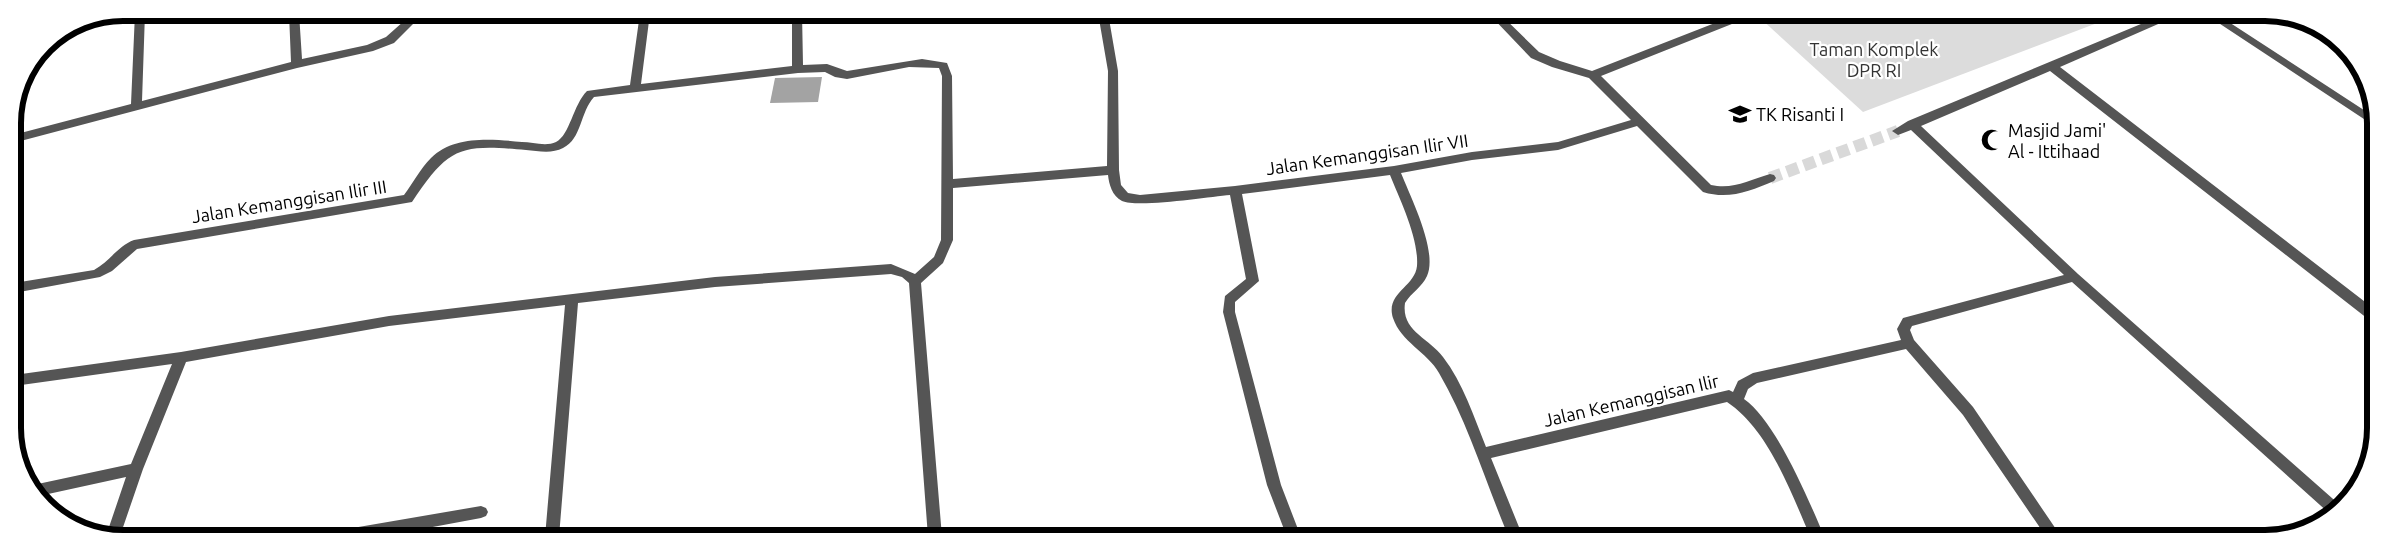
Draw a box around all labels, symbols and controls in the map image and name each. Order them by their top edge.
park label: Taman Komplek DPR RI [1810,39,1938,80]
school or university icon: TK Risanti I [1727,101,1753,127]
place label: TK Risanti I [1756,104,1844,124]
place label: Masjid Jami' Al - Ittihaad [2008,120,2106,161]
mosque icon: Masjid Jami' Al - Ittihaad [1979,127,2005,153]
street label: Jalan Kemanggisan Ilir VII [1265,130,1469,178]
street label: Jalan Kemanggisan Ilir III [190,176,388,226]
street label: Jalan Kemanggisan Ilir [1541,370,1721,430]

